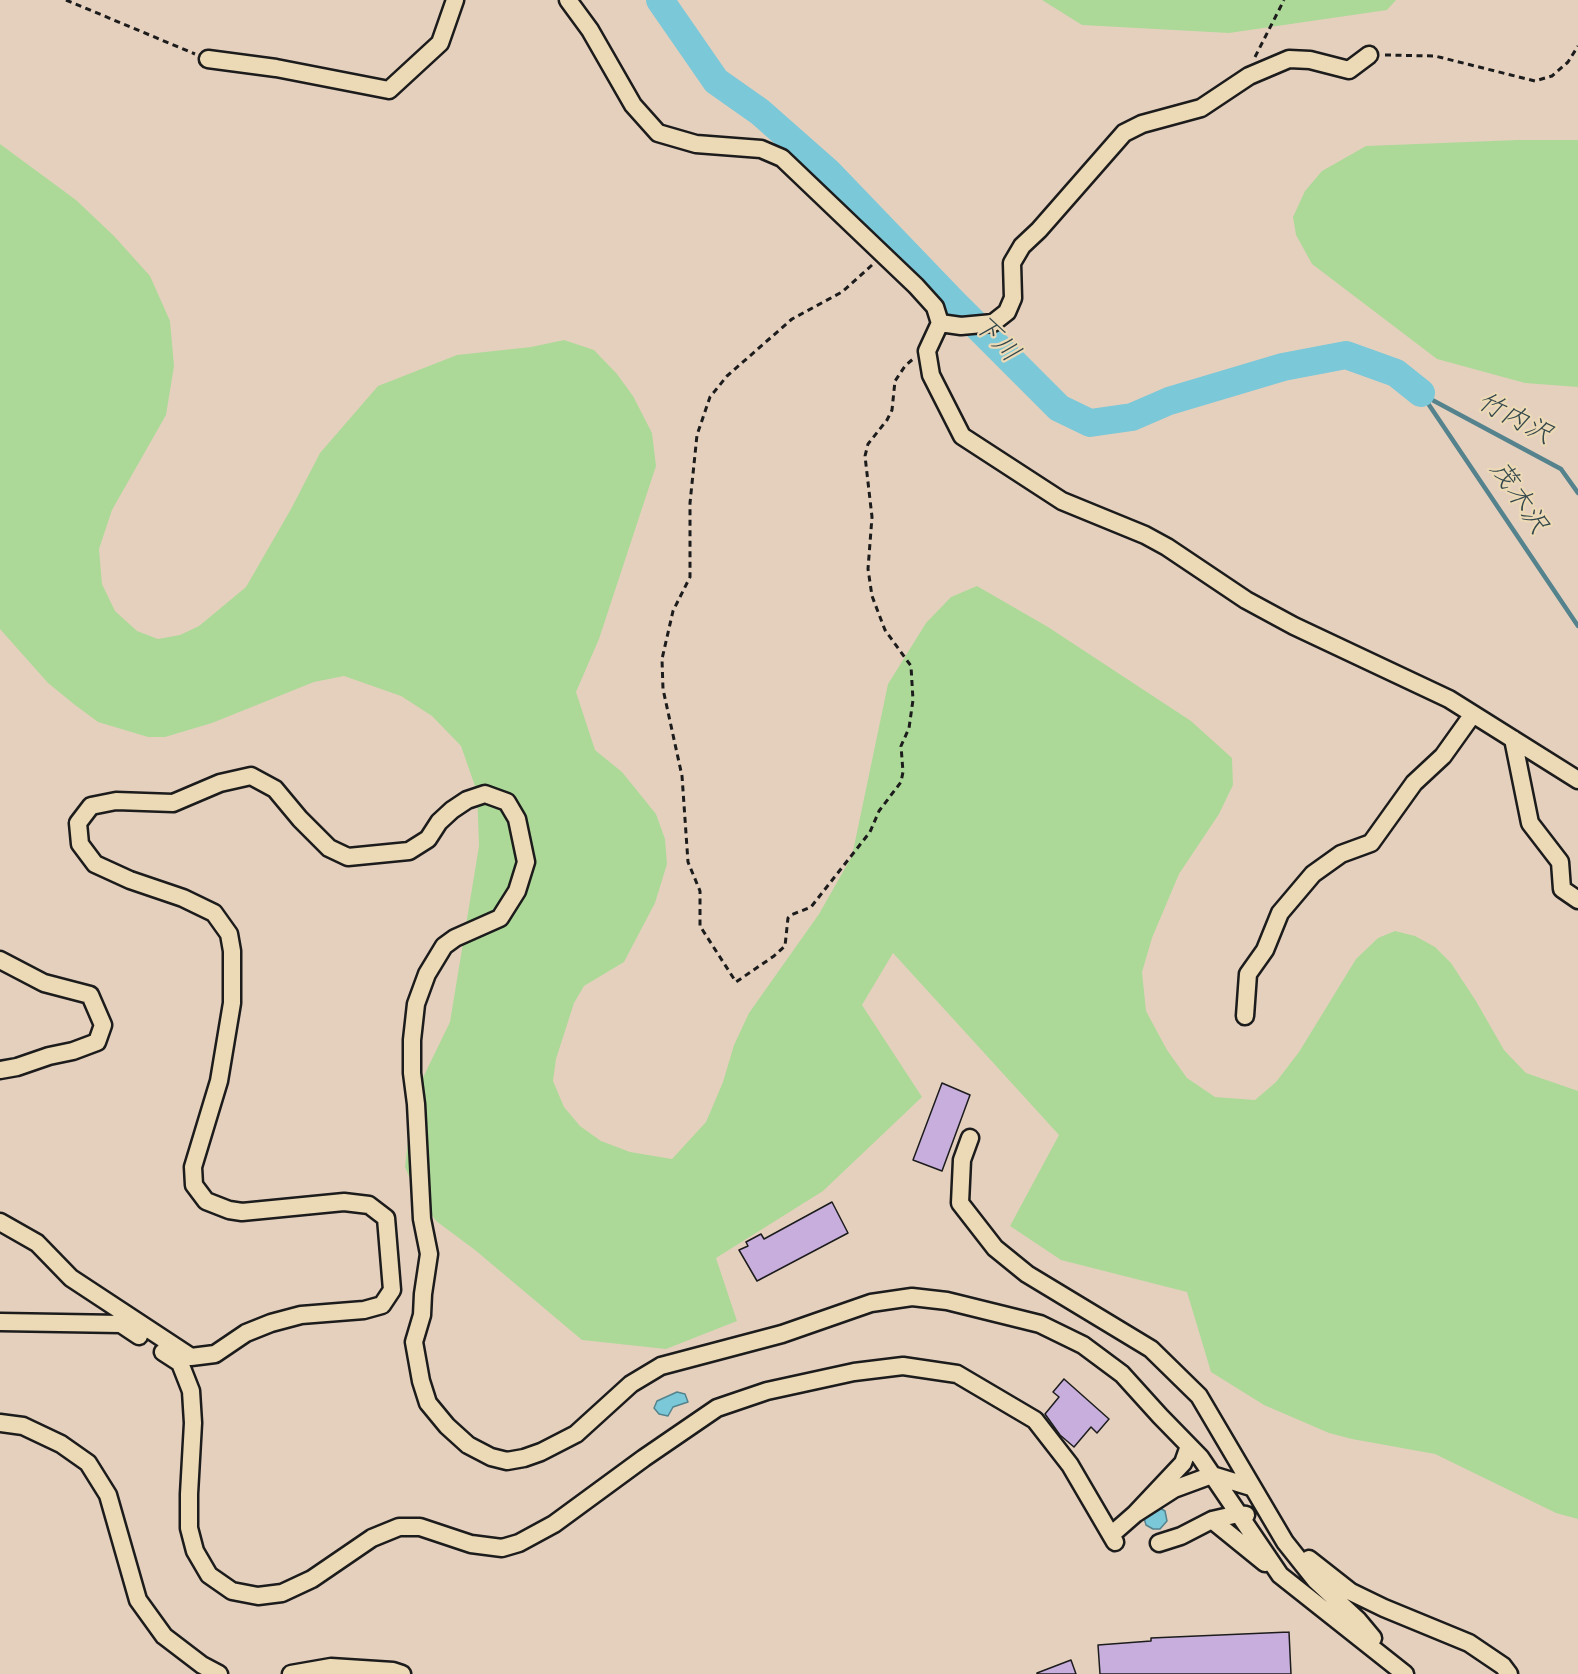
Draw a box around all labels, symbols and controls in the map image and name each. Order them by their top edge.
water label: 下川 [964,310,1024,372]
water label: 竹内沢 [1470,388,1556,454]
water label: 茂木沢 [1480,456,1552,542]

